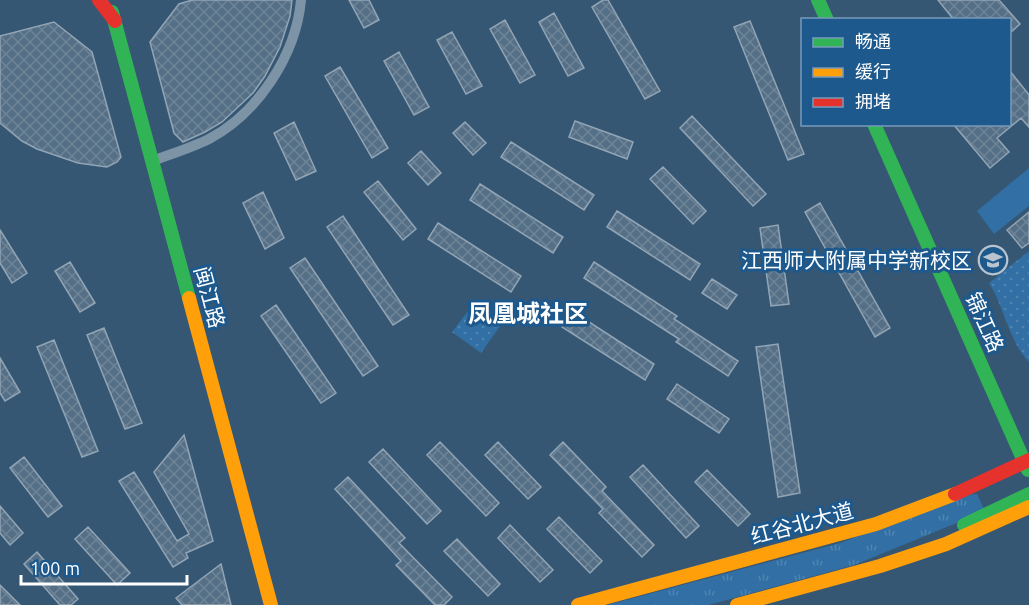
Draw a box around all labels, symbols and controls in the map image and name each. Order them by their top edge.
legend [801,18,1011,126]
text: 畅通 [855,31,891,51]
text: 缓行 [855,61,891,81]
text: 拥堵 [855,91,891,111]
school or university icon: 江西师大附属中学新校区 [977,244,1009,276]
place label: 江西师大附属中学新校区 [741,248,972,272]
street label: 闽江路 [190,263,230,331]
street label: 锦江路 [961,288,1009,356]
district label: 凤凰城社区 [468,300,588,327]
street label: 红谷北大道 [748,498,856,548]
scale bar [21,548,188,586]
text: 100 m [30,558,80,578]

